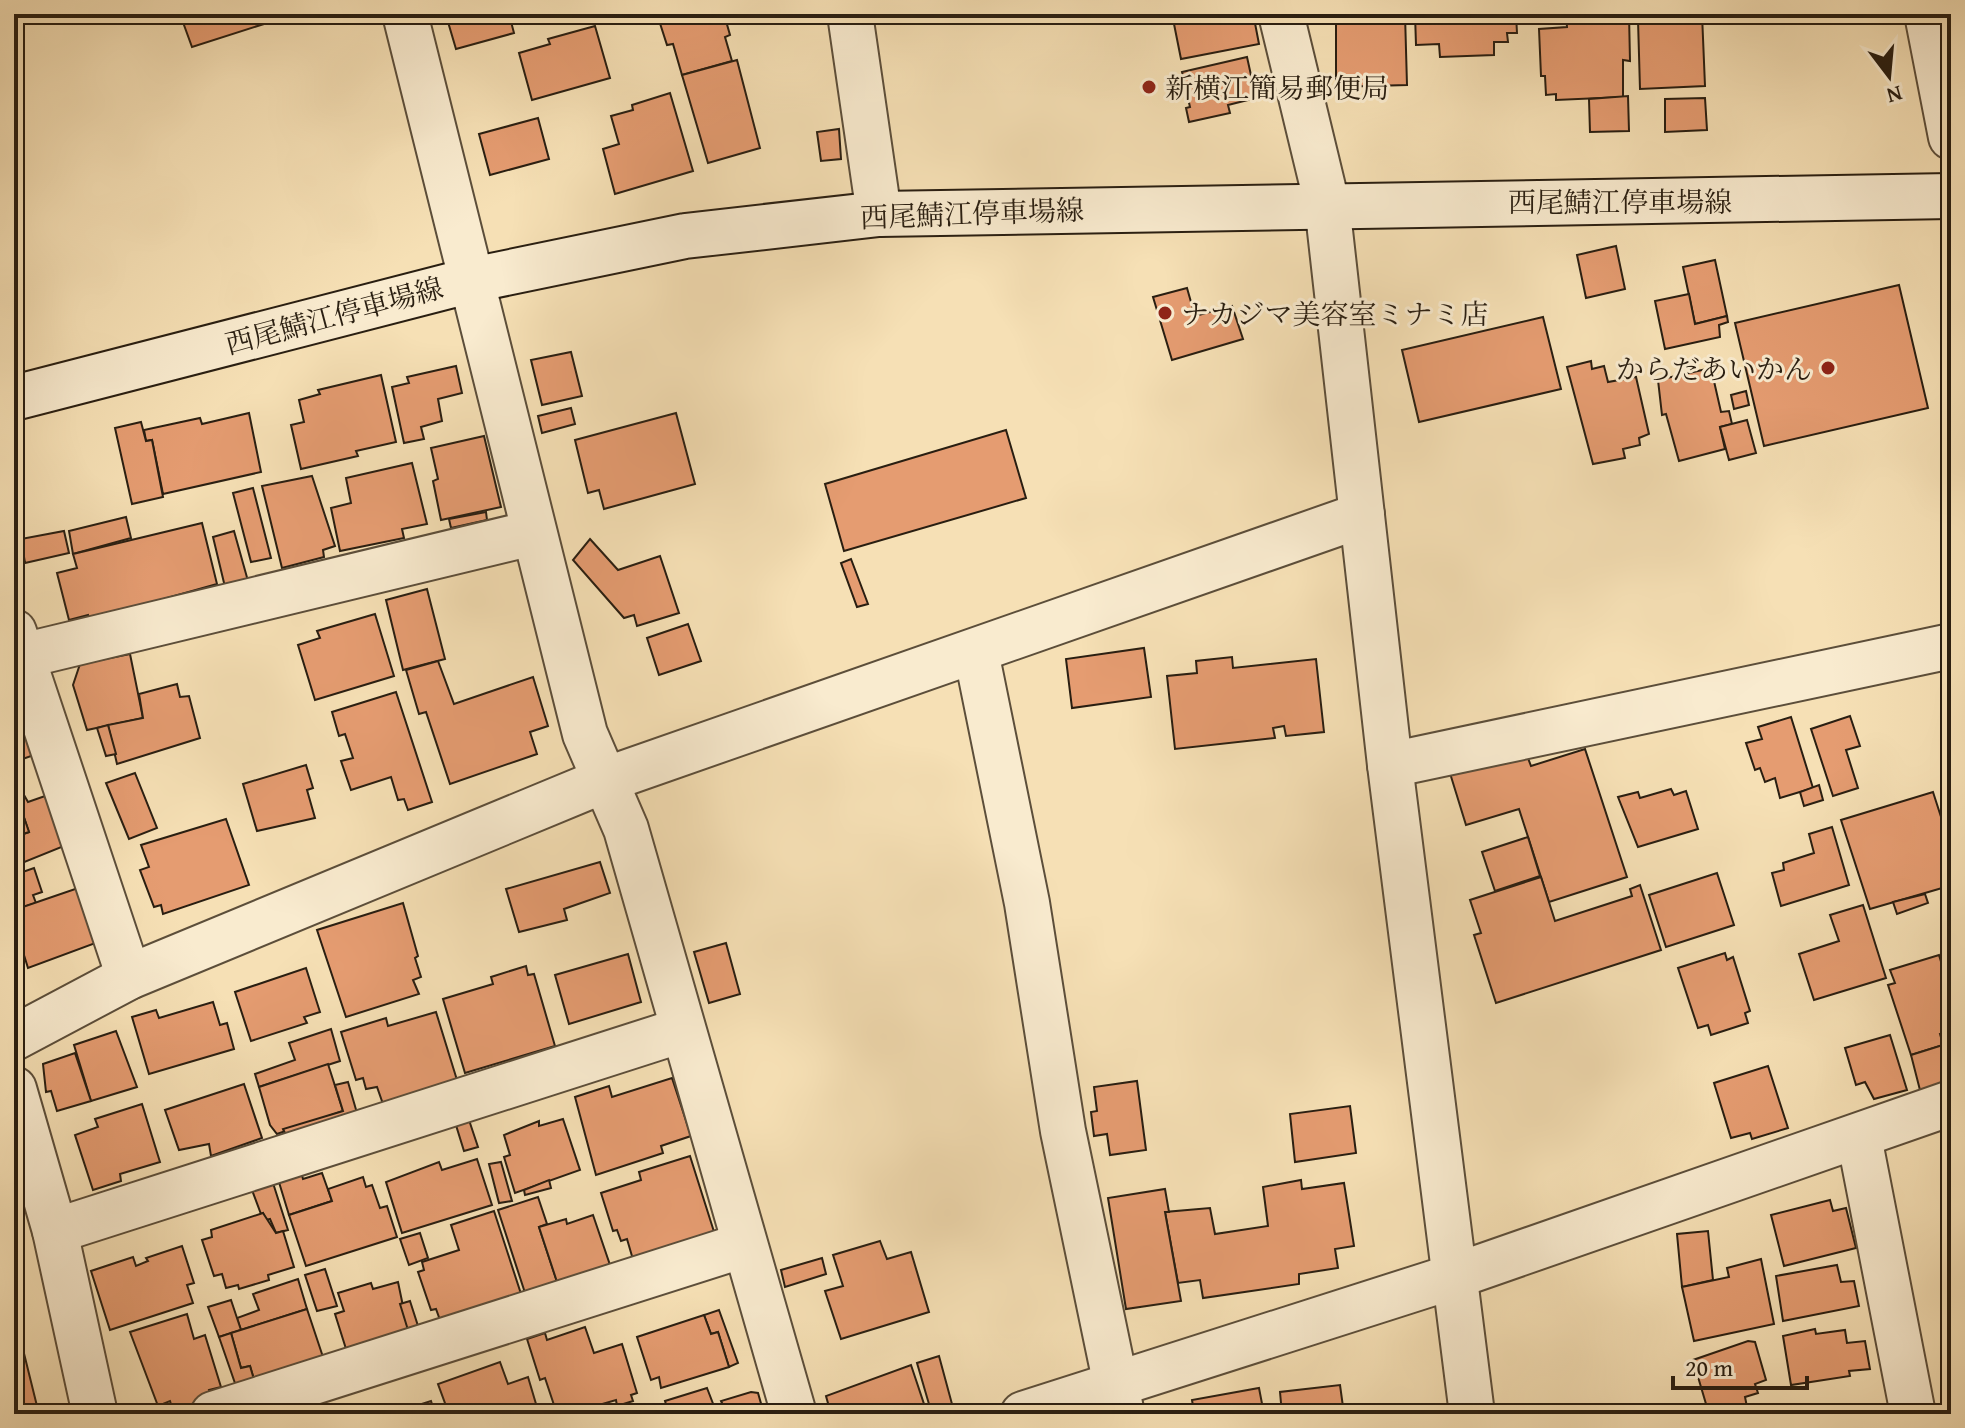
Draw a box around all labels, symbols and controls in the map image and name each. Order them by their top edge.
north arrow [1849,36,1929,116]
place label: 新横江簡易郵便局 [1165,67,1389,108]
marker: 新横江簡易郵便局 [1140,78,1158,96]
text: N [1883,78,1906,113]
street label: 西尾鯖江停車場線 [1508,181,1732,222]
street label: 西尾鯖江停車場線 [859,189,1085,237]
street label: 西尾鯖江停車場線 [221,266,447,364]
place label: ナカジマ美容室ミナミ店 [1181,293,1488,334]
marker: ナカジマ美容室ミナミ店 [1156,304,1174,322]
place label: からだあいかん [1616,348,1812,389]
marker: からだあいかん [1819,359,1837,377]
scale bar [1673,1340,1807,1390]
text: 20 m [1685,1350,1733,1385]

